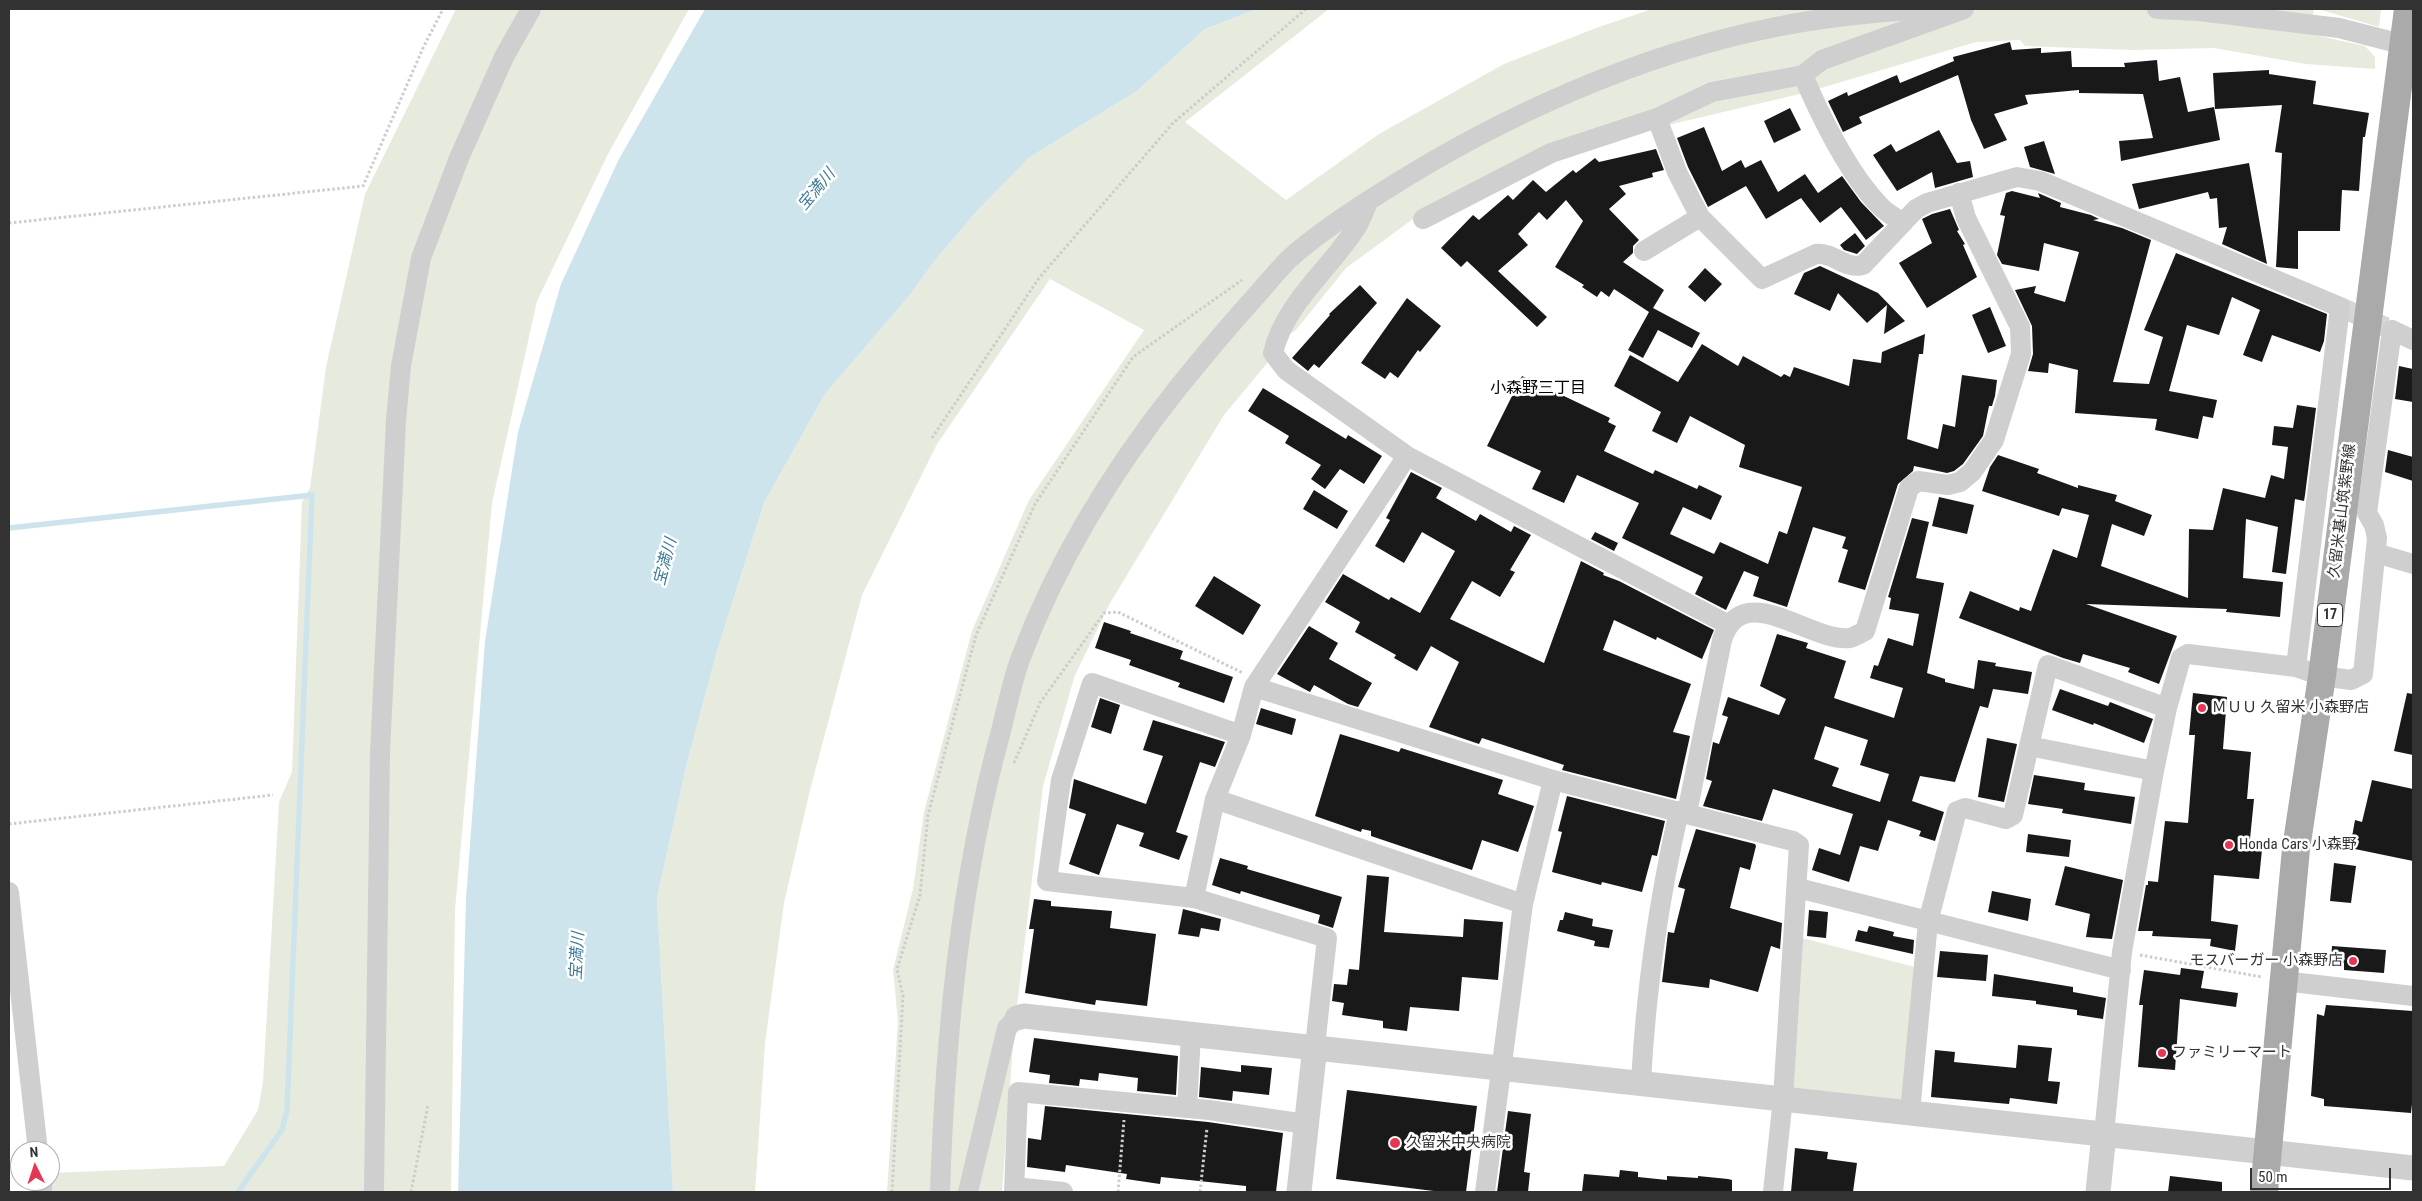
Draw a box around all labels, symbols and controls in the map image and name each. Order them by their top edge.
water label: 宝満川 [794,165,840,215]
district label: 小森野三丁目 [1490,379,1586,399]
street label: 久留米基山筑紫野線 [2326,443,2360,579]
water label: 宝満川 [651,536,681,588]
road number: 17 [2318,604,2342,626]
place label: ＭＵＵ 久留米 小森野店 [2212,699,2369,717]
marker: ＭＵＵ 久留米 小森野店 [2196,702,2208,714]
place label: Honda Cars 小森野 [2239,836,2357,854]
marker: Honda Cars 小森野 [2223,839,2235,851]
water label: 宝満川 [567,932,589,980]
place label: モスバーガー 小森野店 [2190,952,2343,970]
marker: モスバーガー 小森野店 [2347,955,2359,967]
place label: ファミリーマート [2172,1044,2292,1062]
marker: ファミリーマート [2156,1047,2168,1059]
place label: 久留米中央病院 [1406,1134,1511,1152]
marker: 久留米中央病院 [1388,1136,1402,1150]
north arrow [10,1141,60,1191]
text: N [29,1144,39,1160]
scale bar [2252,1158,2393,1190]
text: 50 m [2258,1168,2288,1186]

